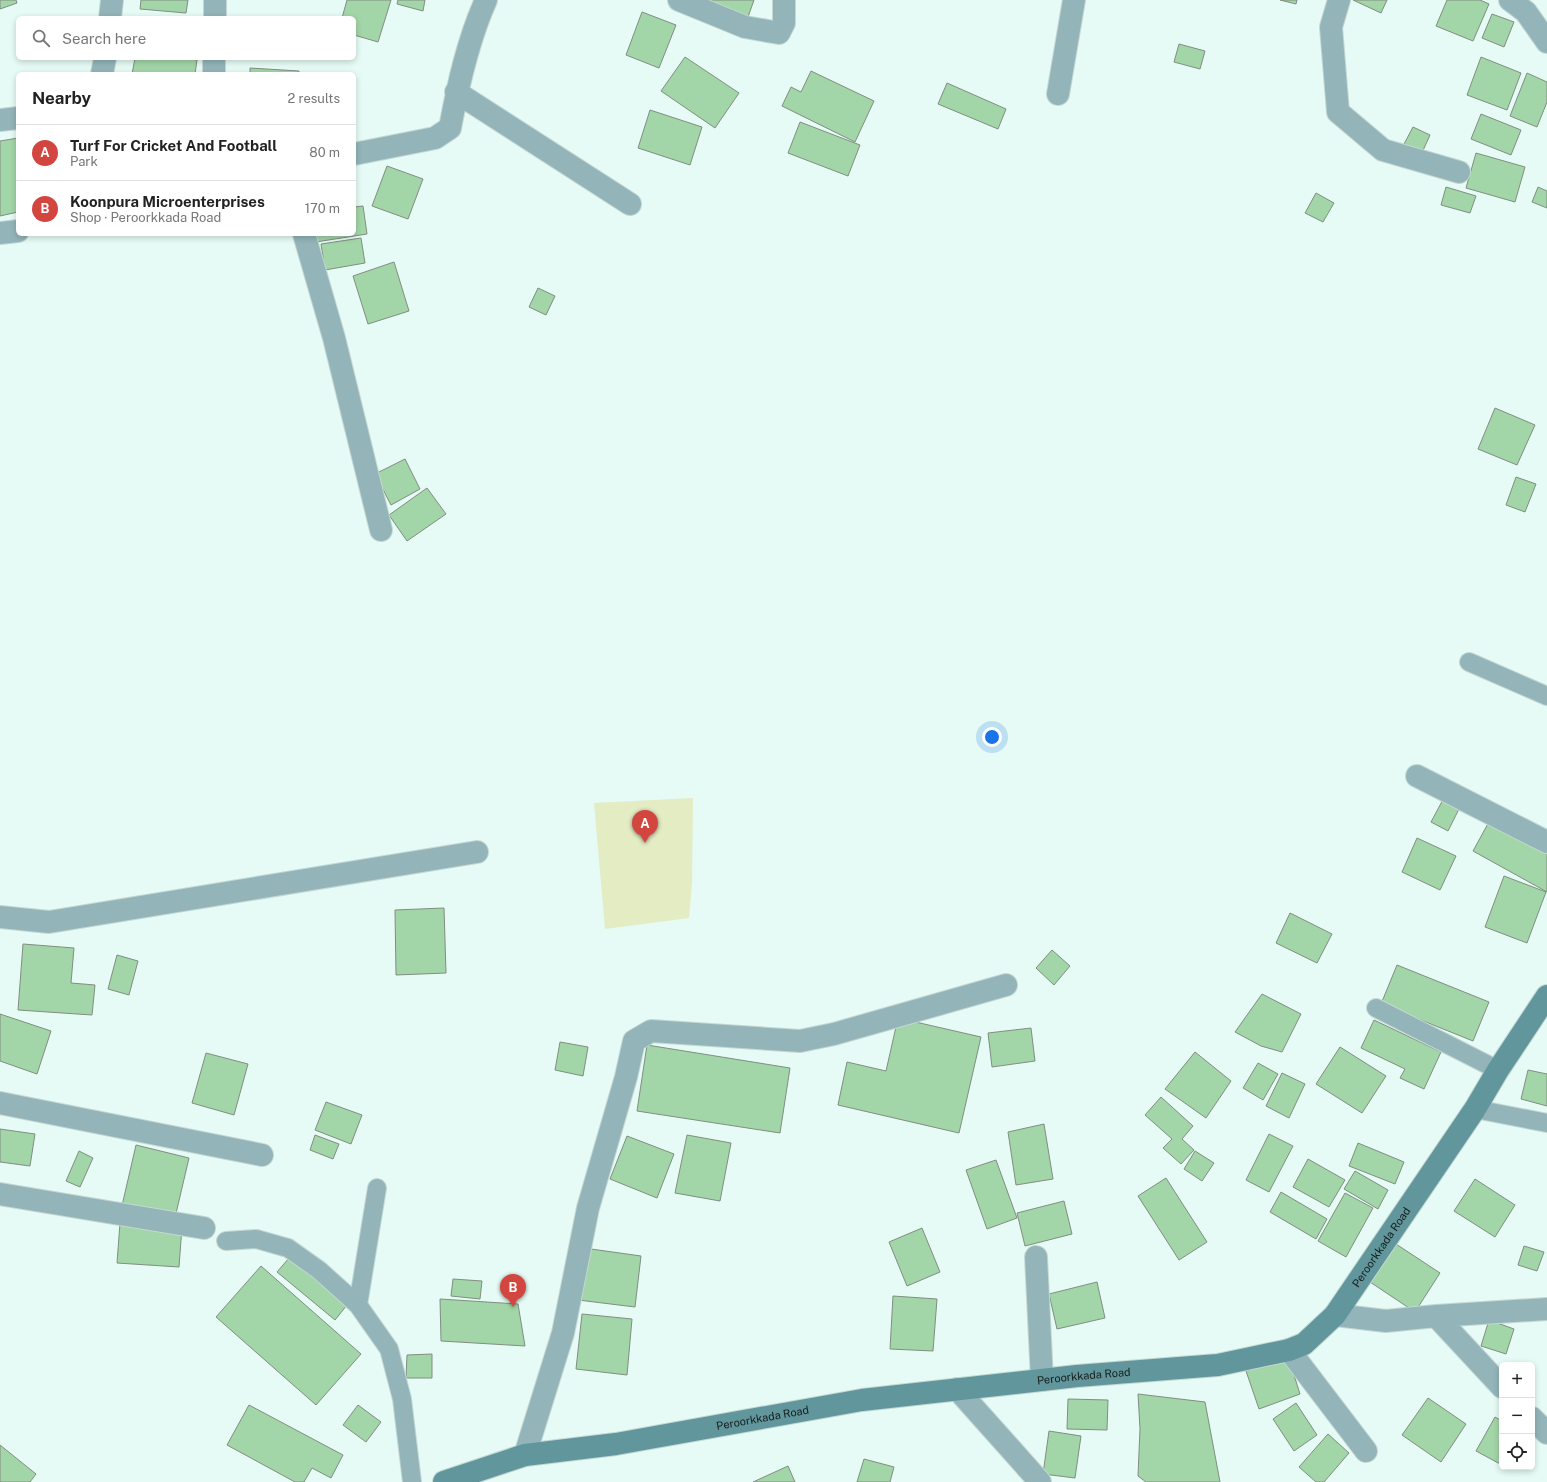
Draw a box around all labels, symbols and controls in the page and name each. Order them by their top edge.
search box [16,16,356,60]
icon: search [30,27,52,49]
text: Search here [62,30,146,47]
text: Nearby [32,88,91,108]
text: 2 results [288,91,340,106]
text: Turf For Cricket And Football [70,137,277,154]
text: A [40,145,50,160]
text: 80 m [309,145,340,160]
text: Park [70,154,98,169]
text: Koonpura Microenterprises [70,193,265,210]
text: B [41,201,49,216]
text: 170 m [305,201,340,216]
text: Shop · Peroorkkada Road [70,210,221,225]
your location [982,727,1002,747]
pin: A [632,810,658,843]
street label: Peroorkkada Road [1350,1205,1413,1289]
pin: B [500,1274,526,1307]
map controls [1499,1362,1535,1470]
button: + [1499,1362,1535,1398]
street label: Peroorkkada Road [1036,1366,1131,1386]
button: − [1499,1398,1535,1434]
street label: Peroorkkada Road [715,1404,810,1432]
button: locate [1499,1434,1535,1470]

